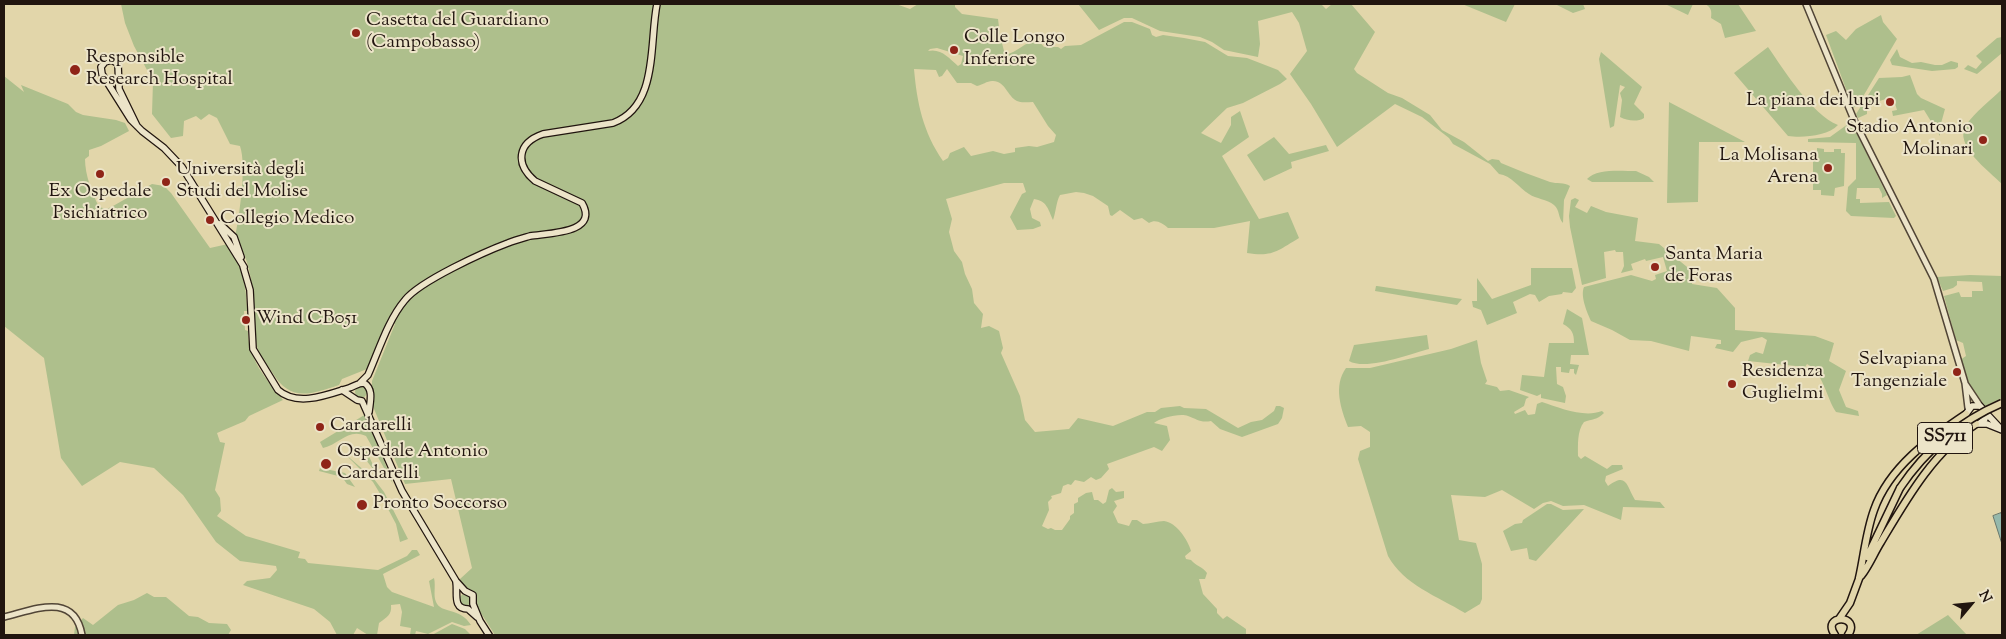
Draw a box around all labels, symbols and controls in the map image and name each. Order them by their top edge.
place label: Casetta del Guardiano (Campobasso) [366,11,549,55]
marker: Casetta del Guardiano (Campobasso) [350,27,362,39]
place label: Colle Longo Inferiore [964,28,1065,72]
marker: Colle Longo Inferiore [948,44,960,56]
place label: Responsible Research Hospital [86,48,233,92]
marker: Responsible Research Hospital [68,63,82,77]
place label: La piana dei lupi [1746,91,1880,113]
marker: La piana dei lupi [1884,96,1896,108]
place label: Stadio Antonio Molinari [1846,118,1973,162]
marker: Stadio Antonio Molinari [1977,134,1989,146]
place label: La Molisana Arena [1719,146,1818,190]
place label: Università degli Studi del Molise [176,160,308,204]
marker: La Molisana Arena [1822,162,1834,174]
marker: Ex Ospedale Psichiatrico [94,168,106,180]
marker: Università degli Studi del Molise [160,176,172,188]
place label: Ex Ospedale Psichiatrico [49,182,151,226]
place label: Collegio Medico [220,209,354,231]
marker: Collegio Medico [204,214,216,226]
place label: Santa Maria de Foras [1665,245,1763,289]
marker: Santa Maria de Foras [1649,261,1661,273]
place label: Wind CB051 [256,309,358,331]
marker: Wind CB051 [240,314,252,326]
place label: Selvapiana Tangenziale [1851,350,1947,394]
place label: Residenza Guglielmi [1742,362,1824,406]
marker: Selvapiana Tangenziale [1951,366,1963,378]
marker: Residenza Guglielmi [1726,378,1738,390]
place label: Cardarelli [330,416,412,438]
marker: Cardarelli [314,421,326,433]
road number: SS711 [1918,422,1972,453]
place label: Ospedale Antonio Cardarelli [337,442,488,486]
marker: Ospedale Antonio Cardarelli [319,457,333,471]
place label: Pronto Soccorso [373,494,507,516]
marker: Pronto Soccorso [355,498,369,512]
north arrow [1946,579,1996,629]
text: N [1973,587,1996,607]

